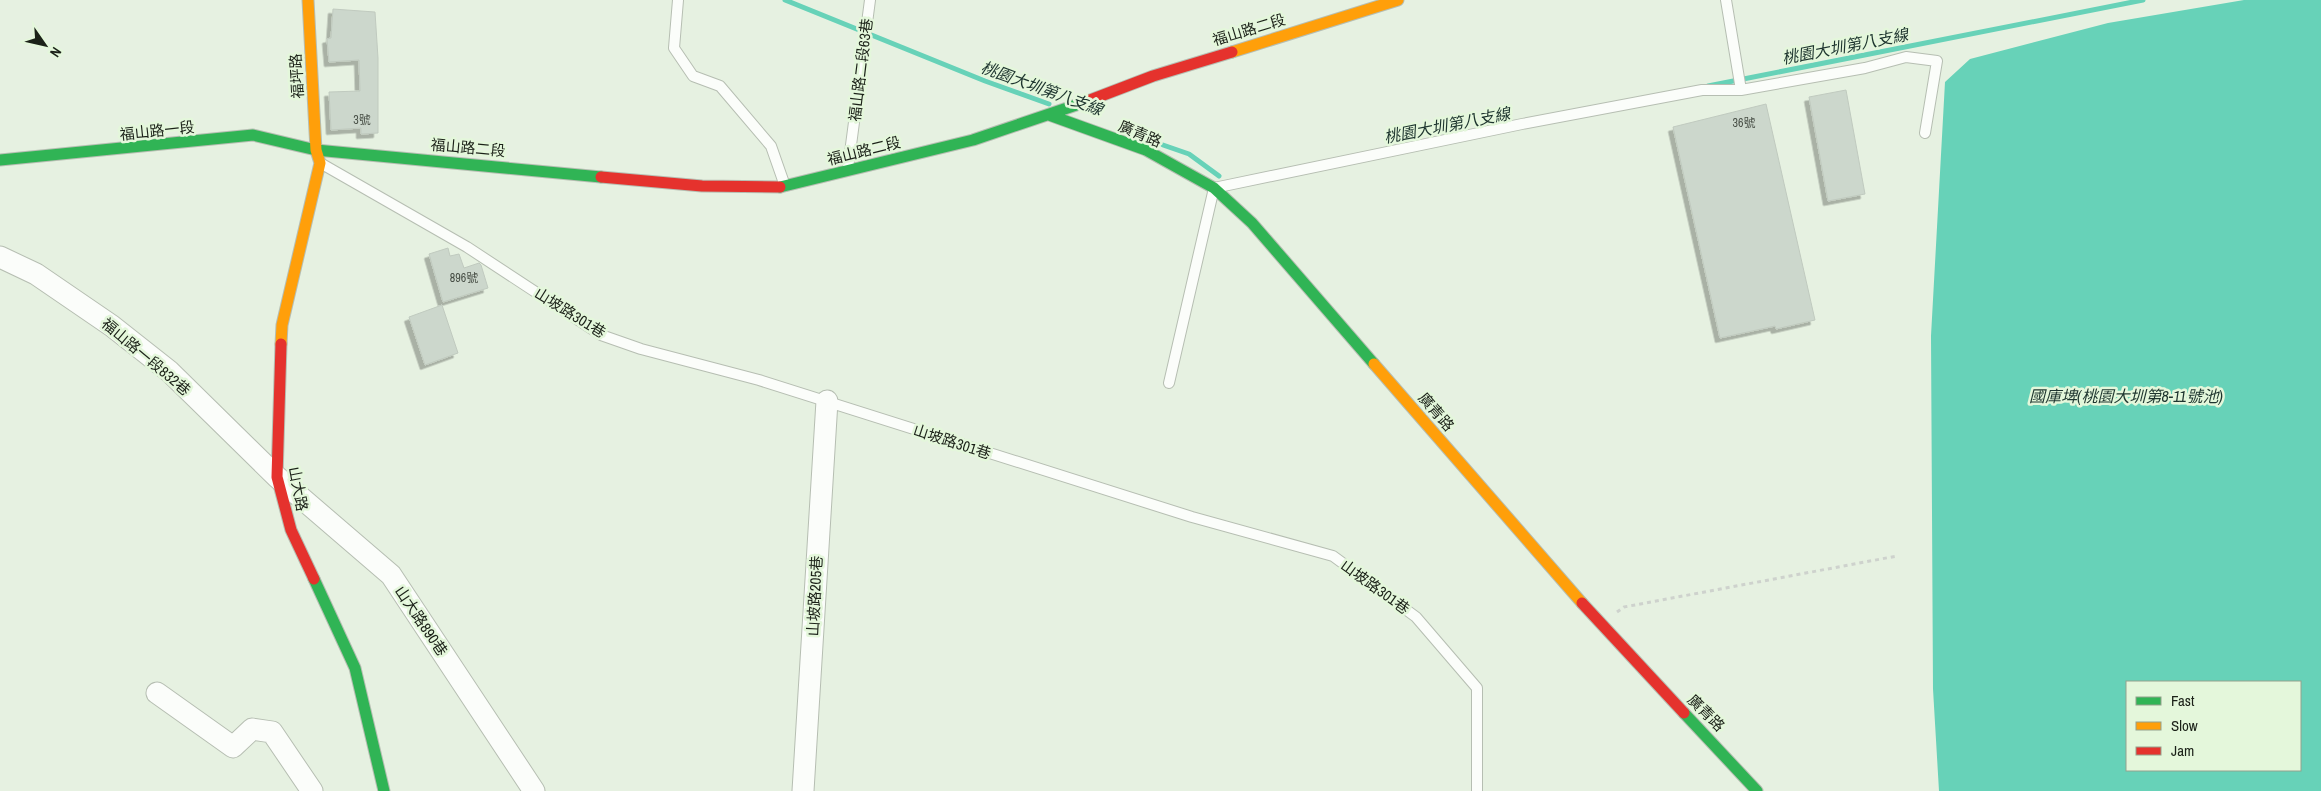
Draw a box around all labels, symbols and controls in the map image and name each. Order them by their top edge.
street label: 福山路二段 [1210,9,1288,51]
street label: 福山路二段63巷 [844,17,877,123]
north arrow [20,20,70,70]
water label: 桃園大圳第八支線 [1780,23,1912,69]
text: N [46,44,66,61]
street label: 福坪路 [285,53,308,99]
water label: 桃園大圳第八支線 [978,56,1108,121]
water label: 桃園大圳第八支線 [1382,102,1514,148]
house number: 3號 [353,112,371,128]
street label: 廣青路 [1115,115,1165,152]
house number: 36號 [1733,115,1755,131]
street label: 福山路一段 [119,116,195,145]
street label: 福山路二段 [825,131,903,170]
street label: 福山路二段 [430,134,506,161]
house number: 896號 [450,270,478,286]
street label: 山坡路301巷 [531,282,610,343]
street label: 福山路一段832巷 [97,313,195,400]
water label: 國庫埤(桃園大圳第8-11號池) [2029,385,2223,407]
street label: 廣青路 [1414,388,1459,436]
street label: 山坡路301巷 [911,419,994,464]
street label: 山大路 [284,465,313,513]
street label: 山坡路301巷 [1337,554,1414,619]
street label: 山坡路205巷 [802,555,827,637]
street label: 山大路890巷 [390,581,453,660]
legend [2126,681,2301,771]
street label: 廣青路 [1683,689,1730,736]
text: Fast [2171,690,2195,711]
text: Slow [2171,715,2198,736]
text: Jam [2171,740,2194,761]

